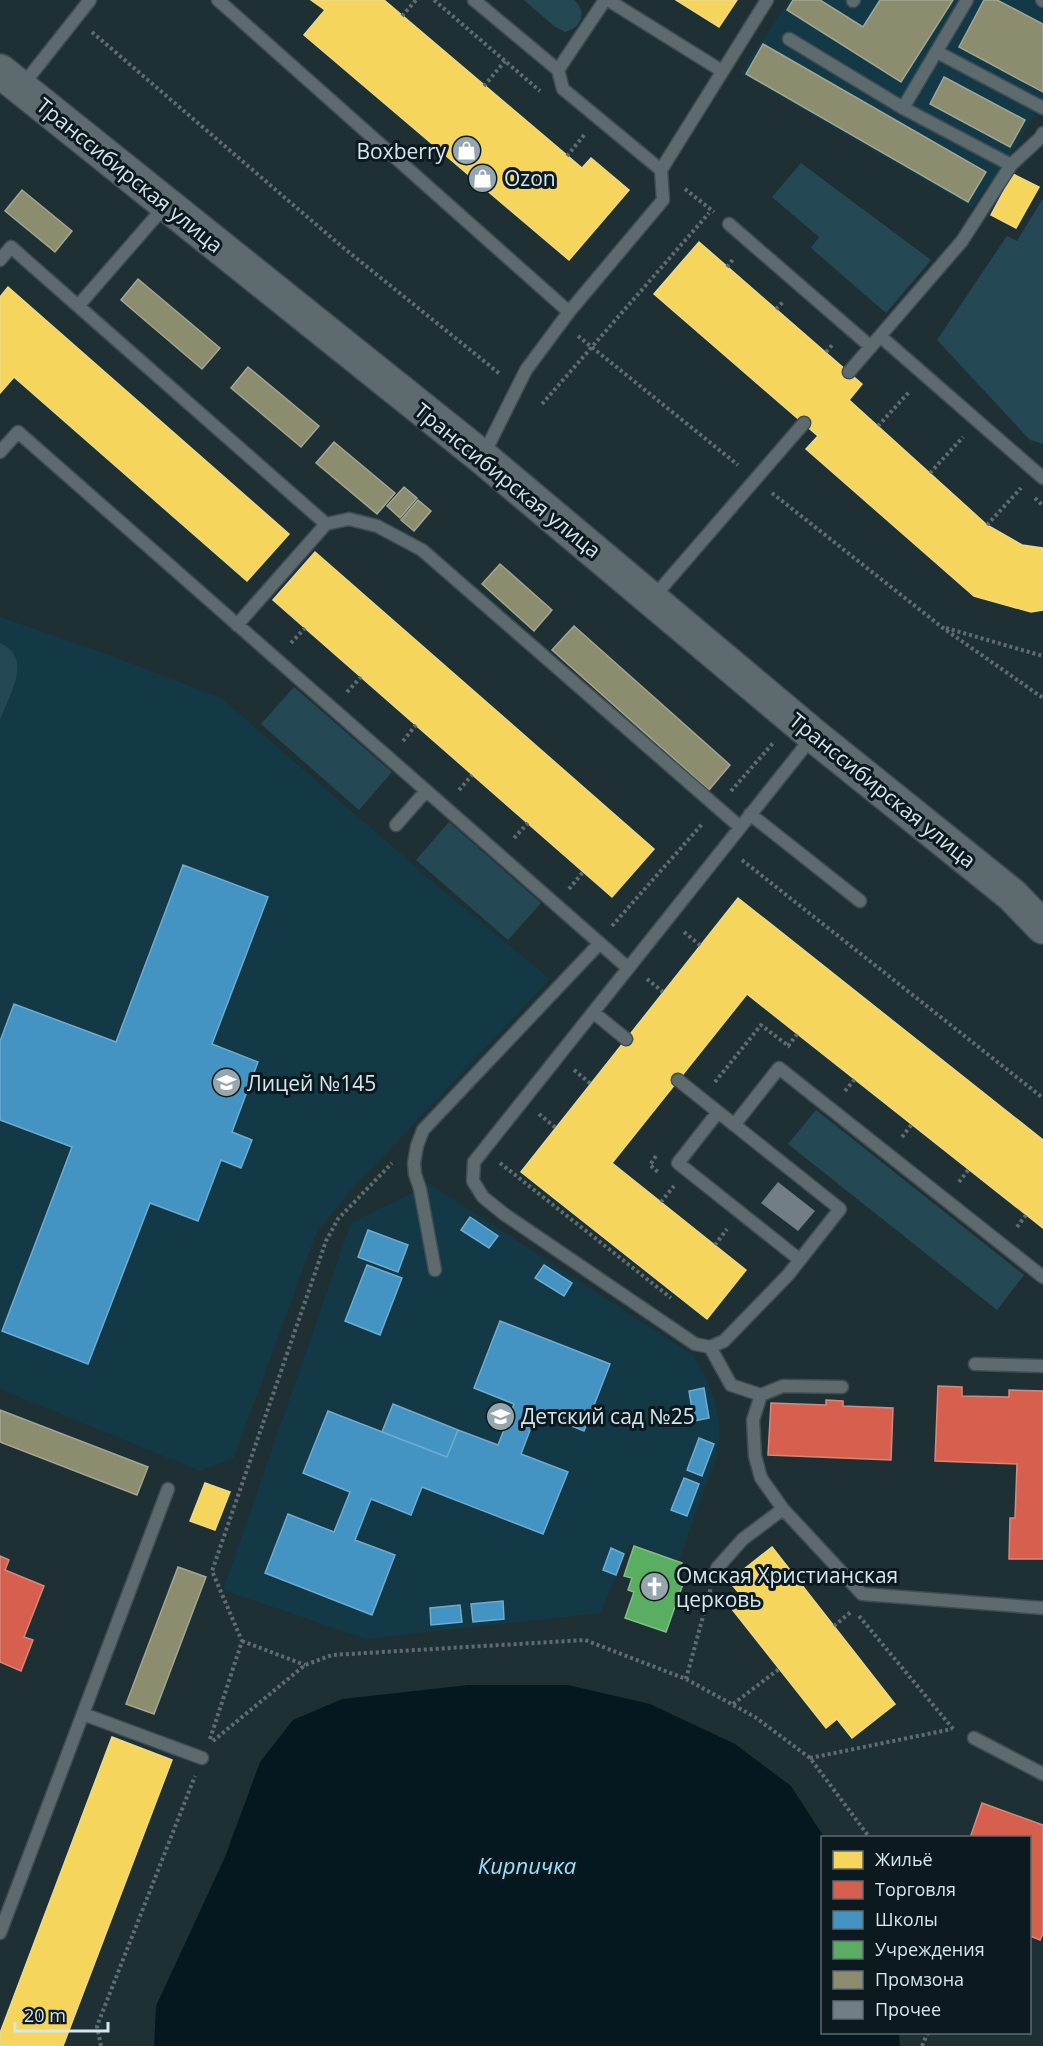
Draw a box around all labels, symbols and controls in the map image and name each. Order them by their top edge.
street label: Транссибирская улица [31,91,229,259]
shop icon: Boxberry [451,135,483,167]
place label: Boxberry [356,137,446,165]
shop icon: Ozon [467,162,499,194]
place label: Ozon [504,164,556,192]
street label: Транссибирская улица [409,396,607,564]
street label: Транссибирская улица [784,706,982,874]
school or university icon: Лицей №145 [210,1067,242,1099]
place label: Лицей №145 [247,1069,376,1097]
school or university icon: Детский сад №25 [484,1400,516,1432]
place label: Детский сад №25 [521,1402,695,1430]
place label: Омская Христианская церковь [676,1561,898,1613]
church icon: Омская Христианская церковь [639,1571,671,1603]
legend [821,1836,1031,2034]
text: Жильё [875,1847,933,1871]
water label: Кирпичка [478,1850,576,1880]
text: Торговля [875,1877,956,1901]
text: Школы [875,1907,938,1931]
text: Учреждения [875,1937,985,1961]
text: Промзона [875,1967,964,1991]
scale bar [15,1995,108,2033]
text: Прочее [875,1997,941,2021]
text: 20 m [24,2003,66,2027]

